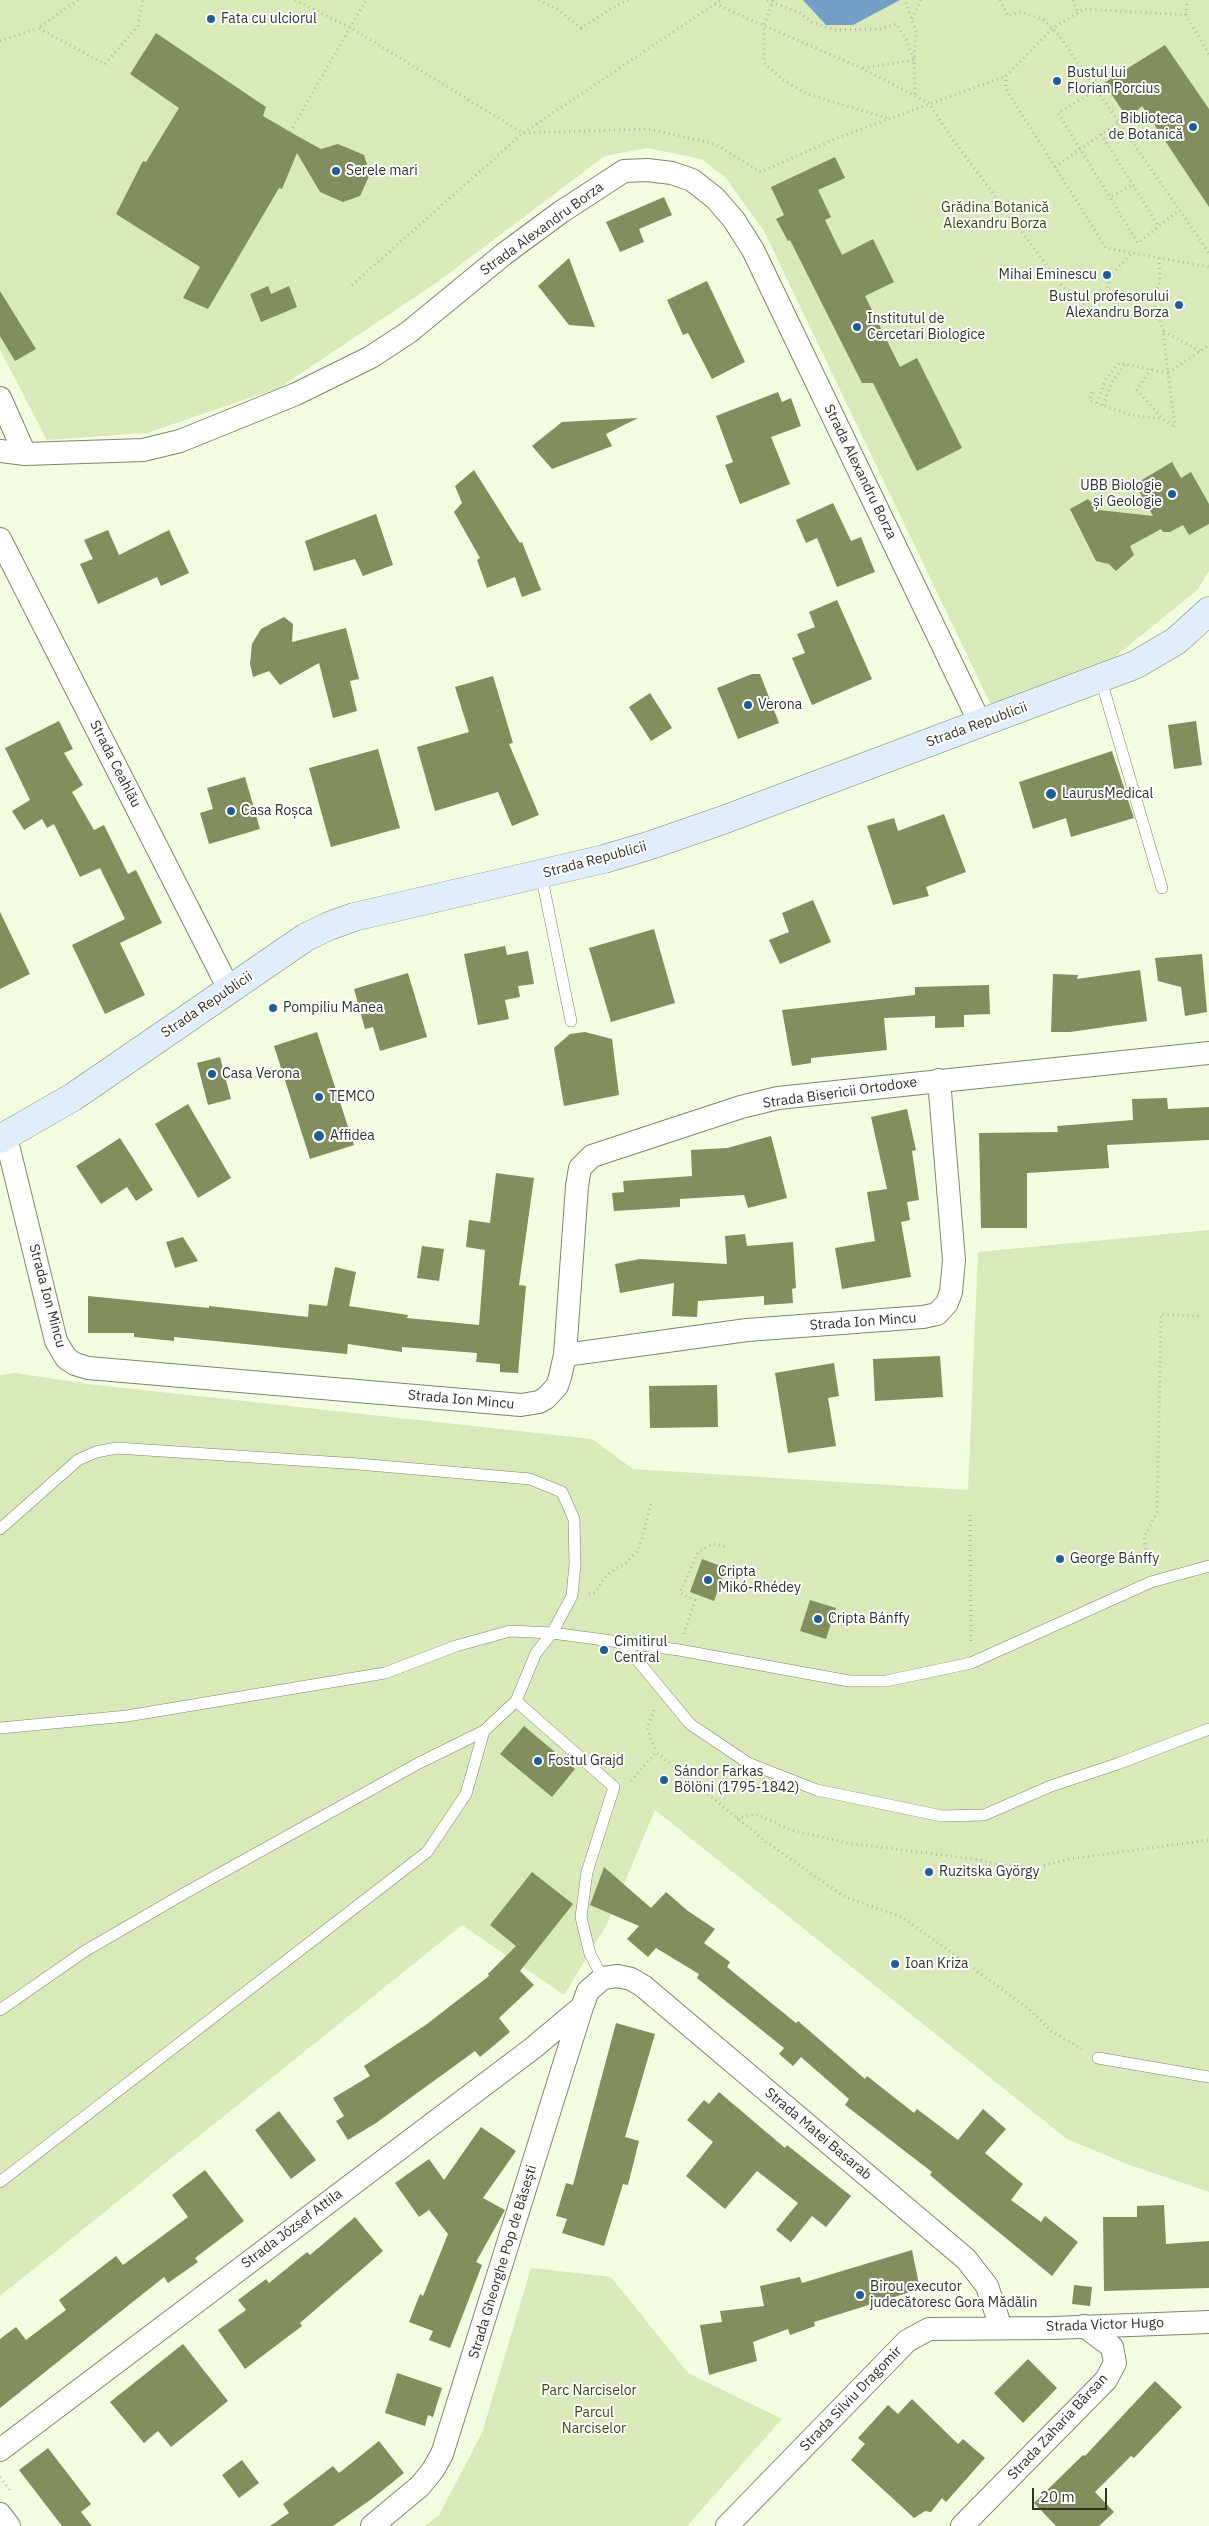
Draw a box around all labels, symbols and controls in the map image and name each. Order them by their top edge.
place label: Fata cu ulciorul [221,11,317,27]
marker: Fata cu ulciorul [205,13,217,25]
place label: Bustul lui Florian Porcius [1067,65,1160,98]
marker: Bustul lui Florian Porcius [1051,75,1063,87]
place label: Biblioteca de Botanică [1109,111,1183,144]
marker: Biblioteca de Botanică [1187,121,1199,133]
place label: Serele mari [346,163,418,179]
marker: Serele mari [330,165,342,177]
street label: Strada Alexandru Borza [477,179,607,279]
park label: Grădina Botanică Alexandru Borza [941,200,1049,232]
place label: Mihai Eminescu [999,267,1097,283]
marker: Mihai Eminescu [1101,269,1113,281]
place label: Bustul profesorului Alexandru Borza [1049,289,1169,322]
marker: Bustul profesorului Alexandru Borza [1173,299,1185,311]
place label: Institutul de Cercetari Biologice [867,311,985,344]
marker: Institutul de Cercetari Biologice [851,321,863,333]
street label: Strada Alexandru Borza [820,402,900,542]
place label: UBB Biologie și Geologie [1080,478,1162,511]
marker: UBB Biologie și Geologie [1166,488,1178,500]
place label: Verona [758,697,802,713]
marker: Verona [742,699,754,711]
street label: Strada Republicii [924,699,1030,751]
street label: Strada Ceahlău [86,718,144,810]
place label: LaurusMedical [1062,786,1153,802]
marker: LaurusMedical [1044,787,1058,801]
place label: Casa Roșca [241,803,313,819]
marker: Casa Roșca [225,805,237,817]
street label: Strada Republicii [541,838,649,882]
street label: Strada Republicii [158,968,256,1042]
place label: Pompiliu Manea [283,1000,383,1016]
marker: Pompiliu Manea [267,1002,279,1014]
place label: Casa Verona [222,1066,300,1082]
marker: Casa Verona [206,1068,218,1080]
street label: Strada Bisericii Ortodoxe [762,1074,918,1112]
place label: TEMCO [329,1089,375,1105]
marker: TEMCO [313,1091,325,1103]
place label: Affidea [330,1128,375,1144]
marker: Affidea [312,1129,326,1143]
street label: Strada Ion Mincu [25,1242,69,1350]
street label: Strada Ion Mincu [809,1310,917,1334]
street label: Strada Ion Mincu [407,1387,515,1413]
place label: George Bánffy [1070,1551,1159,1567]
marker: George Bánffy [1054,1553,1066,1565]
place label: Cripta Mikó-Rhédey [718,1564,801,1596]
marker: Cripta Mikó-Rhédey [702,1574,714,1586]
place label: Cripta Bánffy [828,1611,910,1627]
marker: Cripta Bánffy [812,1613,824,1625]
place label: Cimitirul Central [614,1634,667,1666]
marker: Cimitirul Central [598,1644,610,1656]
place label: Fostul Grajd [548,1753,624,1769]
marker: Fostul Grajd [532,1755,544,1767]
place label: Sándor Farkas Bölöni (1795-1842) [674,1764,800,1796]
marker: Sándor Farkas Bölöni (1795-1842) [658,1774,670,1786]
place label: Ruzitska György [939,1864,1039,1880]
marker: Ruzitska György [923,1866,935,1878]
place label: Ioan Kriza [905,1956,968,1972]
marker: Ioan Kriza [889,1958,901,1970]
street label: Strada Matei Basarab [761,2084,875,2184]
street label: Strada Gheorghe Pop de Băsești [465,2163,541,2361]
street label: Strada József Attila [238,2186,346,2272]
place label: Birou executor judecătoresc Gora Mădălin [870,2279,1038,2312]
marker: Birou executor judecătoresc Gora Mădălin [854,2289,866,2301]
street label: Strada Victor Hugo [1046,2315,1164,2335]
street label: Strada Silviu Dragomir [797,2343,905,2455]
street label: Strada Zaharia Bârsan [1004,2370,1112,2484]
park label: Parc Narciselor [541,2383,637,2399]
park label: Parcul Narciselor [562,2405,626,2438]
scale bar [1034,2478,1109,2510]
text: 20 m [1040,2487,1075,2506]

